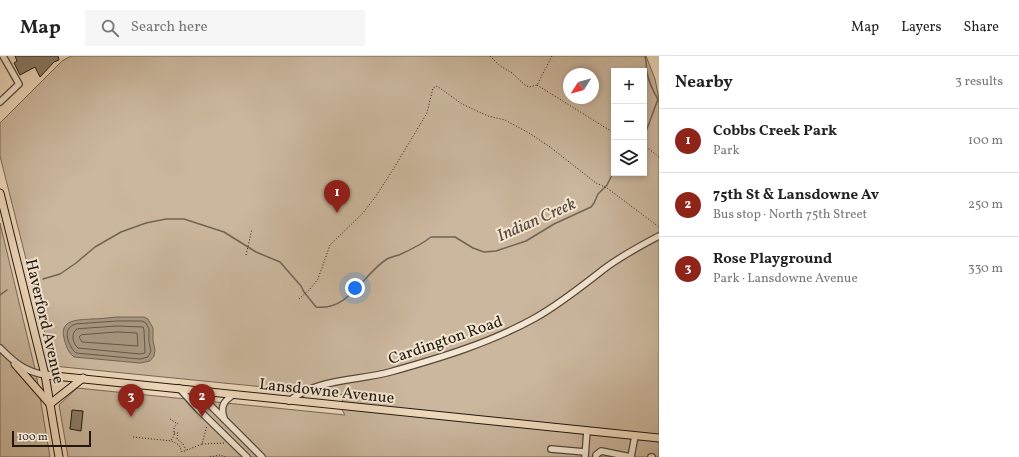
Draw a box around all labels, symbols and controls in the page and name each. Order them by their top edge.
search box [85,10,365,46]
text: Map [20,15,61,41]
icon: search [99,17,121,39]
text: Search here [131,17,208,38]
text: Map [851,18,879,37]
text: Layers [901,18,941,37]
text: Share [963,18,999,37]
north arrow [563,68,599,104]
map controls [611,68,647,176]
button: + [611,68,647,104]
text: Nearby [675,71,733,94]
text: 3 results [955,73,1003,91]
button: − [611,104,647,140]
text: Cobbs Creek Park [713,121,837,142]
text: 1 [685,132,691,150]
text: 100 m [968,132,1003,150]
button: layers [611,140,647,176]
text: Park [713,142,740,160]
pin: 1 [324,180,350,213]
text: 75th St & Lansdowne Av [713,185,879,206]
water label: Indian Creek [494,193,580,248]
text: 2 [685,196,691,214]
text: 250 m [968,196,1003,214]
text: Bus stop · North 75th Street [713,206,867,224]
text: Rose Playground [713,249,832,270]
street label: Haverford Avenue [19,257,69,386]
text: 3 [685,260,691,278]
text: 330 m [968,260,1003,278]
text: Park · Lansdowne Avenue [713,270,858,288]
your location [345,278,365,298]
street label: Cardington Road [386,311,506,371]
street label: Lansdowne Avenue [258,374,395,410]
pin: 3 [118,384,144,417]
pin: 2 [189,384,215,417]
scale bar [12,429,91,448]
text: 100 m [18,430,48,445]

